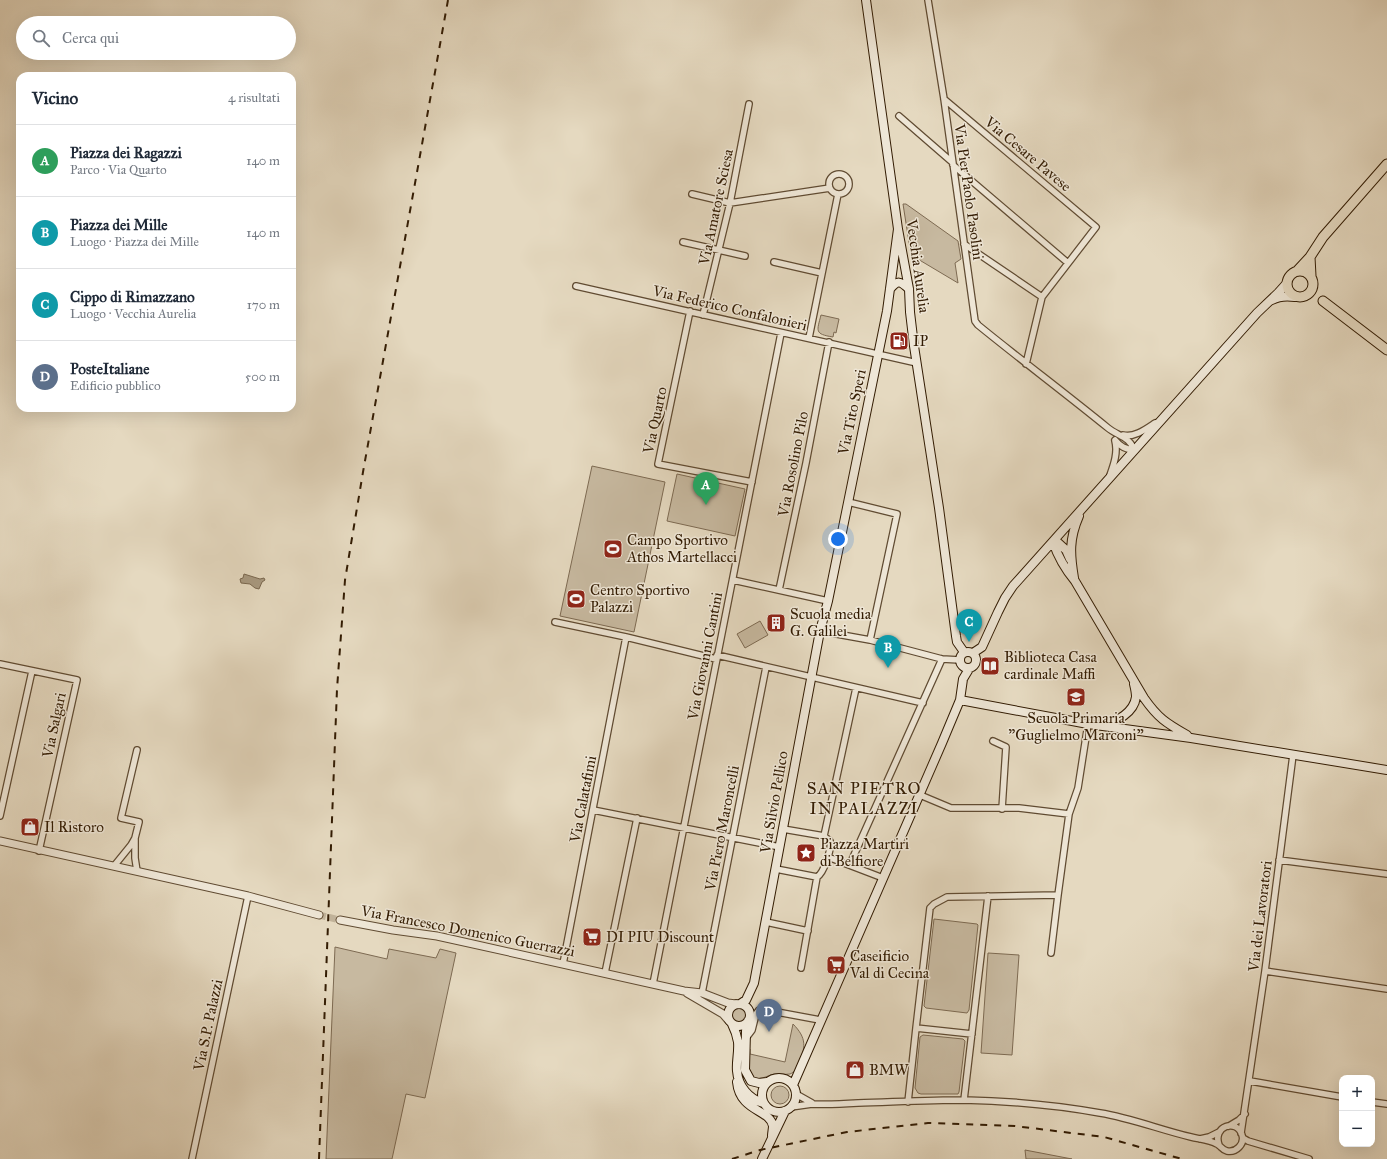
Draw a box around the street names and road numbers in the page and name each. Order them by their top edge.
street label: Via Cesare Pavese [981,112,1075,195]
street label: Via Pier Paolo Pasolini [950,122,987,261]
street label: Via Amatore Sciesa [695,147,737,268]
street label: Vecchia Aurelia [902,217,934,315]
street label: Via Federico Confalonieri [650,281,809,335]
street label: Via Tito Speri [834,368,870,457]
street label: Via Quarto [639,385,671,456]
street label: Via Rosolino Pilo [774,410,812,519]
street label: Via Giovanni Cantini [684,590,726,723]
street label: Via Salgari [38,691,70,760]
street label: Via Silvio Pellico [756,749,792,856]
street label: Via Calatafimi [566,754,600,845]
street label: Via Piero Maroncelli [701,764,743,893]
street label: Via dei Lavoratori [1244,859,1276,974]
street label: Via Francesco Domenico Guerrazzi [359,901,576,961]
street label: Via S.P. Palazzi [189,978,226,1073]

